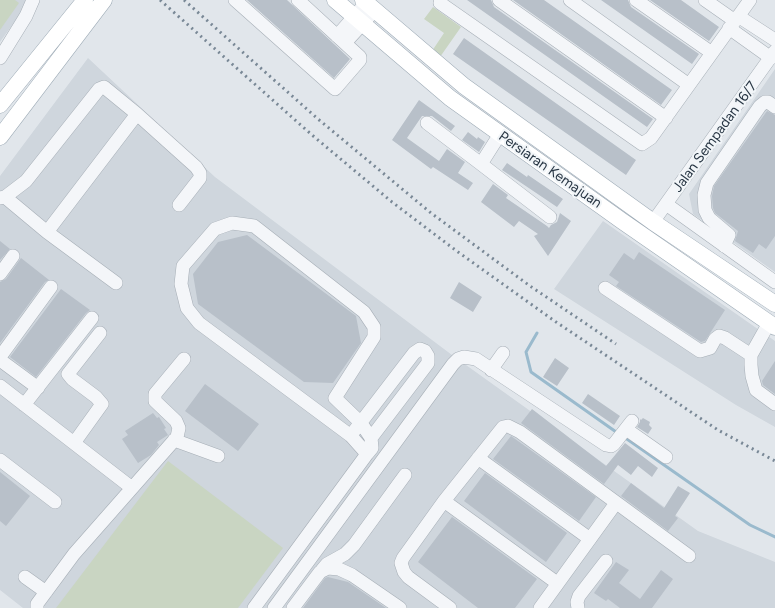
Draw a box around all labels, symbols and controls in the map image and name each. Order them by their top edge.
street label: Jalan Sempadan 16/7 [669,78,761,196]
street label: Persiaran Kemajuan [495,128,605,212]

